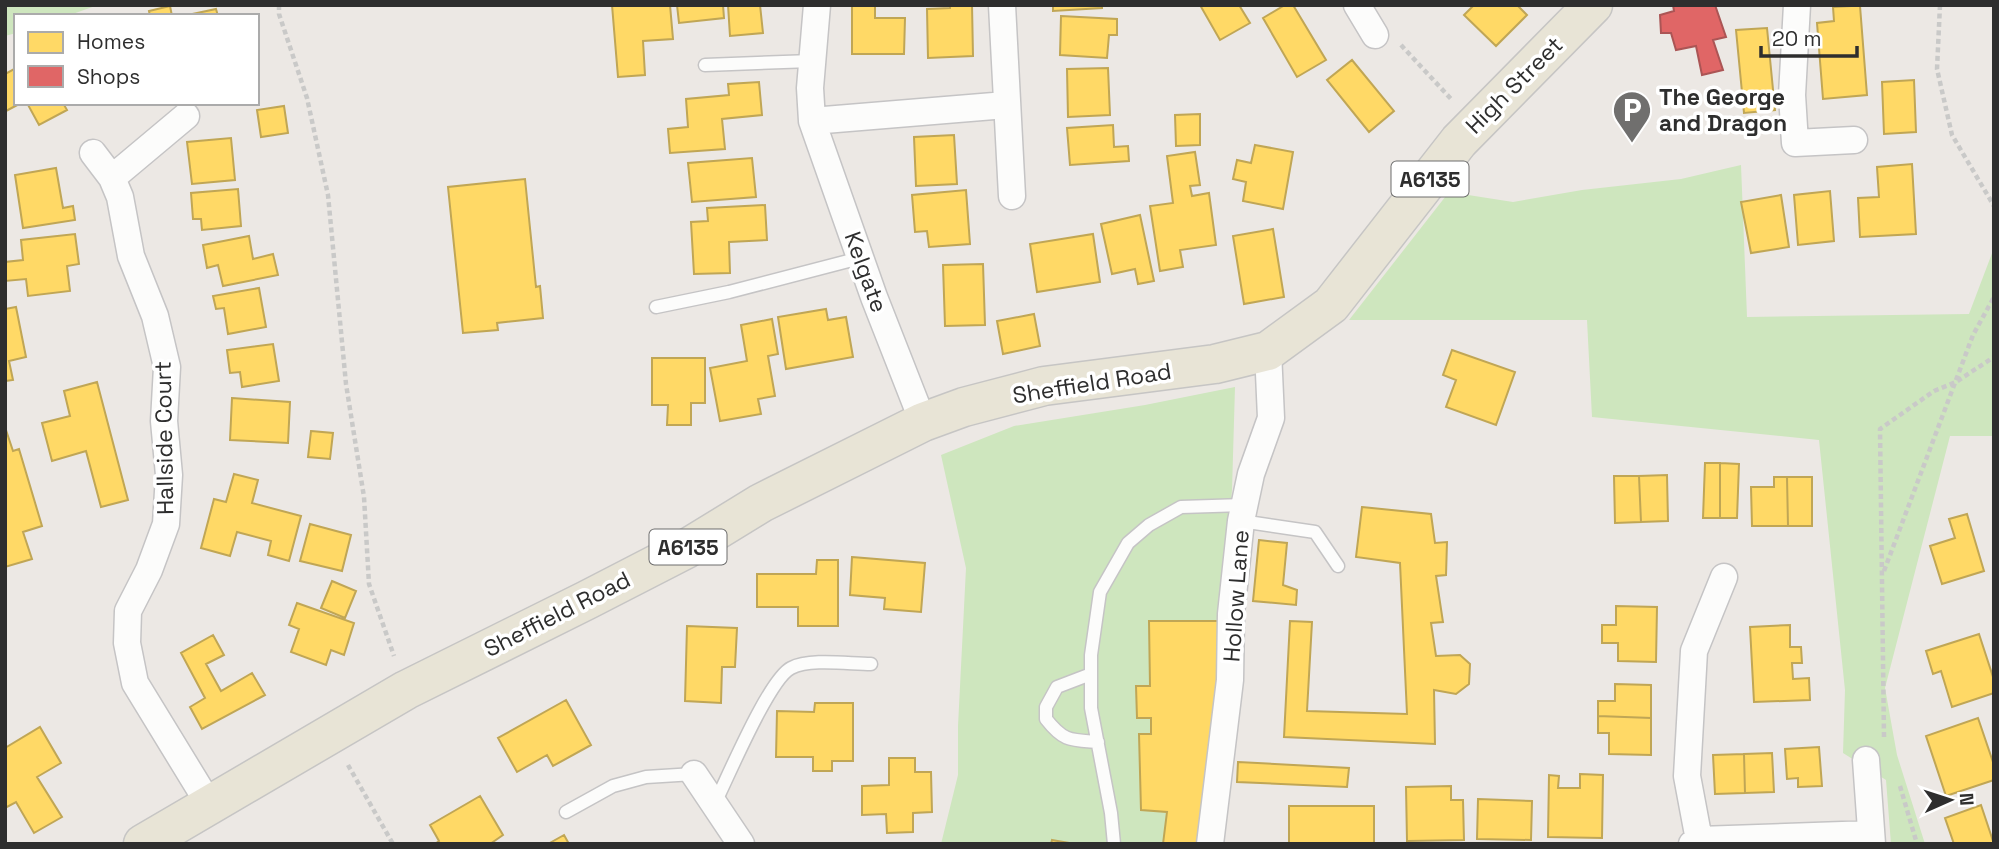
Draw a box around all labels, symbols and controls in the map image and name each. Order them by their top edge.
legend [14,14,259,105]
scale bar [1761,14,1857,58]
text: 20 m [1772,25,1822,52]
text: Homes [77,28,145,55]
street label: High Street [1459,30,1569,140]
text: Shops [77,63,140,90]
place label: The George and Dragon [1659,82,1787,138]
parking icon: The George and Dragon [1611,89,1653,144]
road number: A6135 [1392,162,1468,196]
street label: Kelgate [838,227,894,317]
street label: Sheffield Road [1010,356,1174,410]
street label: Hallside Court [148,361,180,515]
street label: Hollow Lane [1216,529,1256,663]
road number: A6135 [650,530,726,564]
street label: Sheffield Road [479,564,635,664]
north arrow [1915,765,1985,835]
text: N [1954,792,1979,806]

